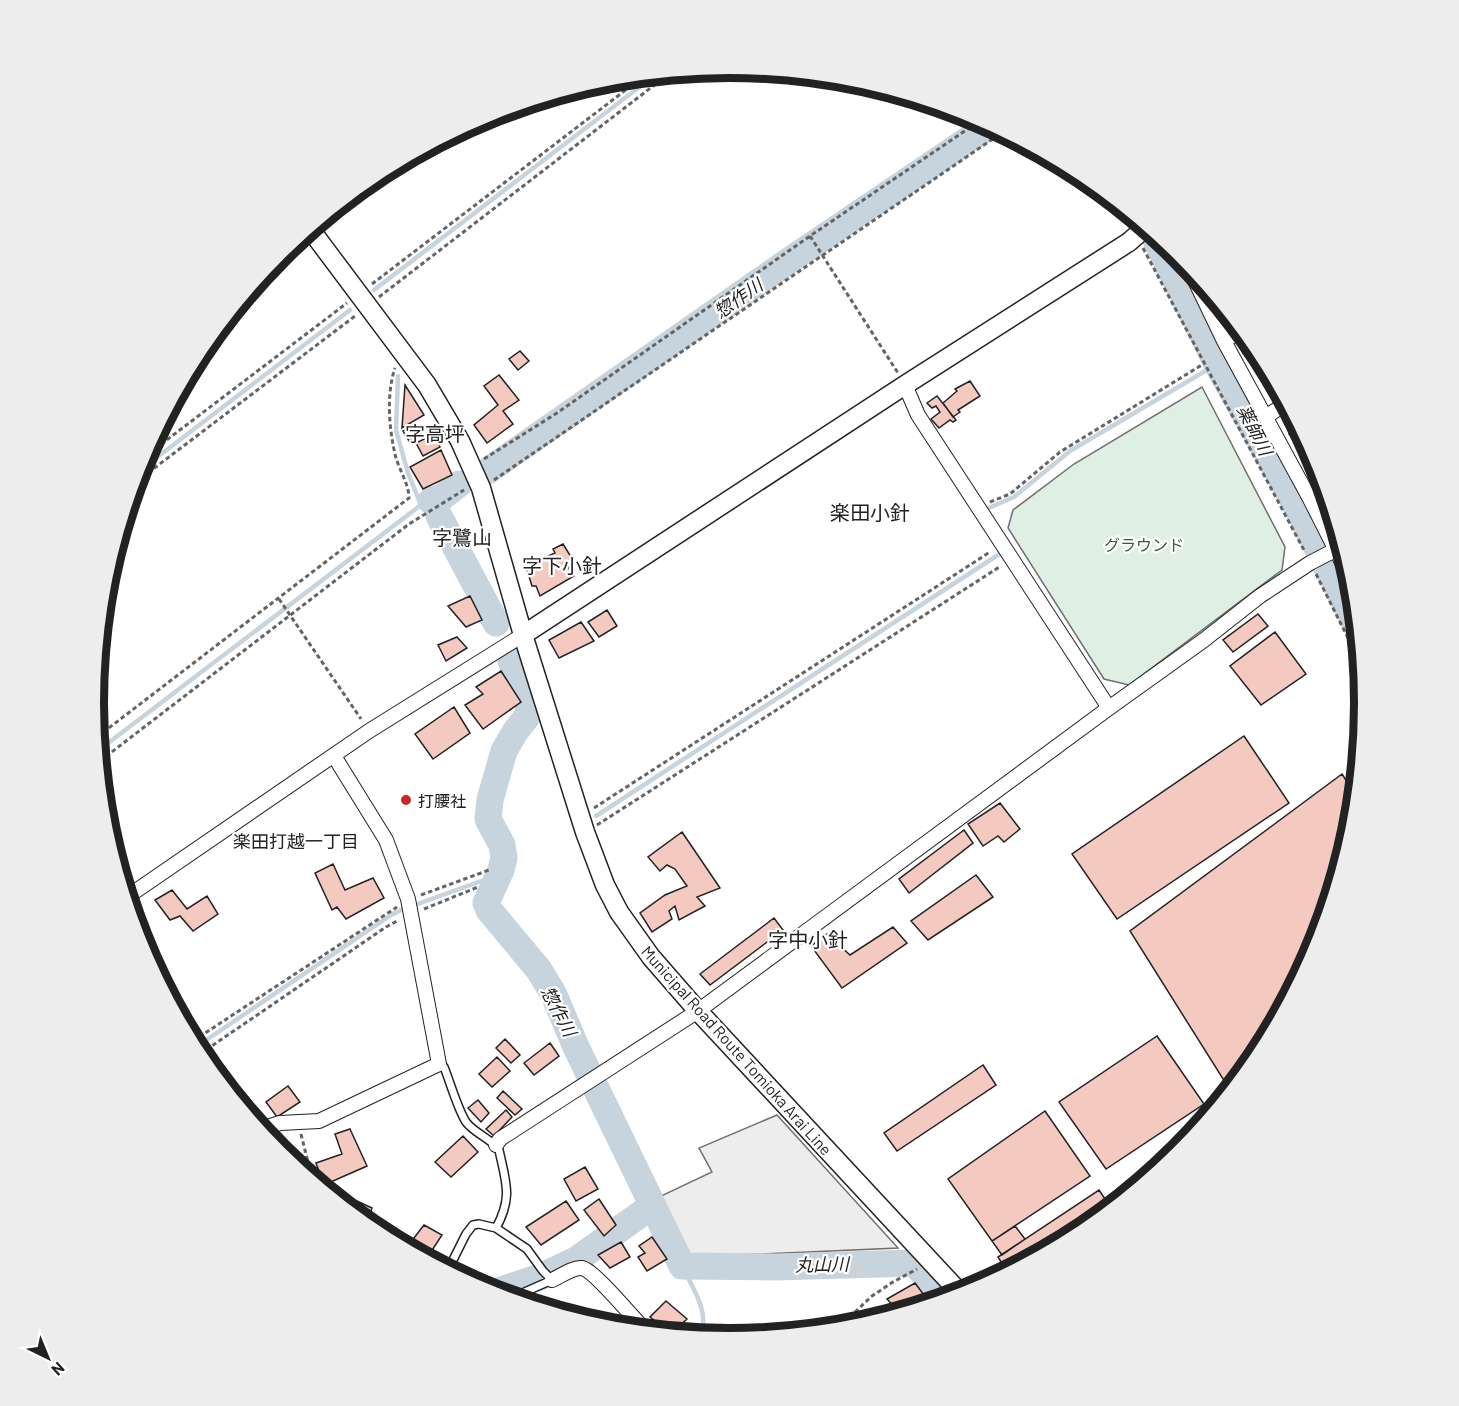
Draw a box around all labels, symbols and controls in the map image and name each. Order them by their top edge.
water label: 惣作川 [710,272,768,322]
water label: 薬師川 [1233,401,1278,461]
district label: 字高坪 [405,421,465,445]
district label: 楽田小針 [830,500,910,524]
district label: 字鷺山 [432,525,492,549]
park label: グラウンド [1104,535,1184,554]
district label: 字下小針 [522,553,602,577]
place label: 打腰社 [418,791,466,810]
marker: 打腰社 [399,793,413,807]
district label: 楽田打越一丁目 [233,830,359,852]
district label: 字中小針 [768,927,848,951]
street label: Municipal Road Route Tomioka Arai Line [638,941,836,1159]
water label: 惣作川 [537,982,582,1042]
water label: 丸山川 [795,1252,851,1275]
north arrow [18,1328,78,1388]
text: N [48,1359,69,1380]

